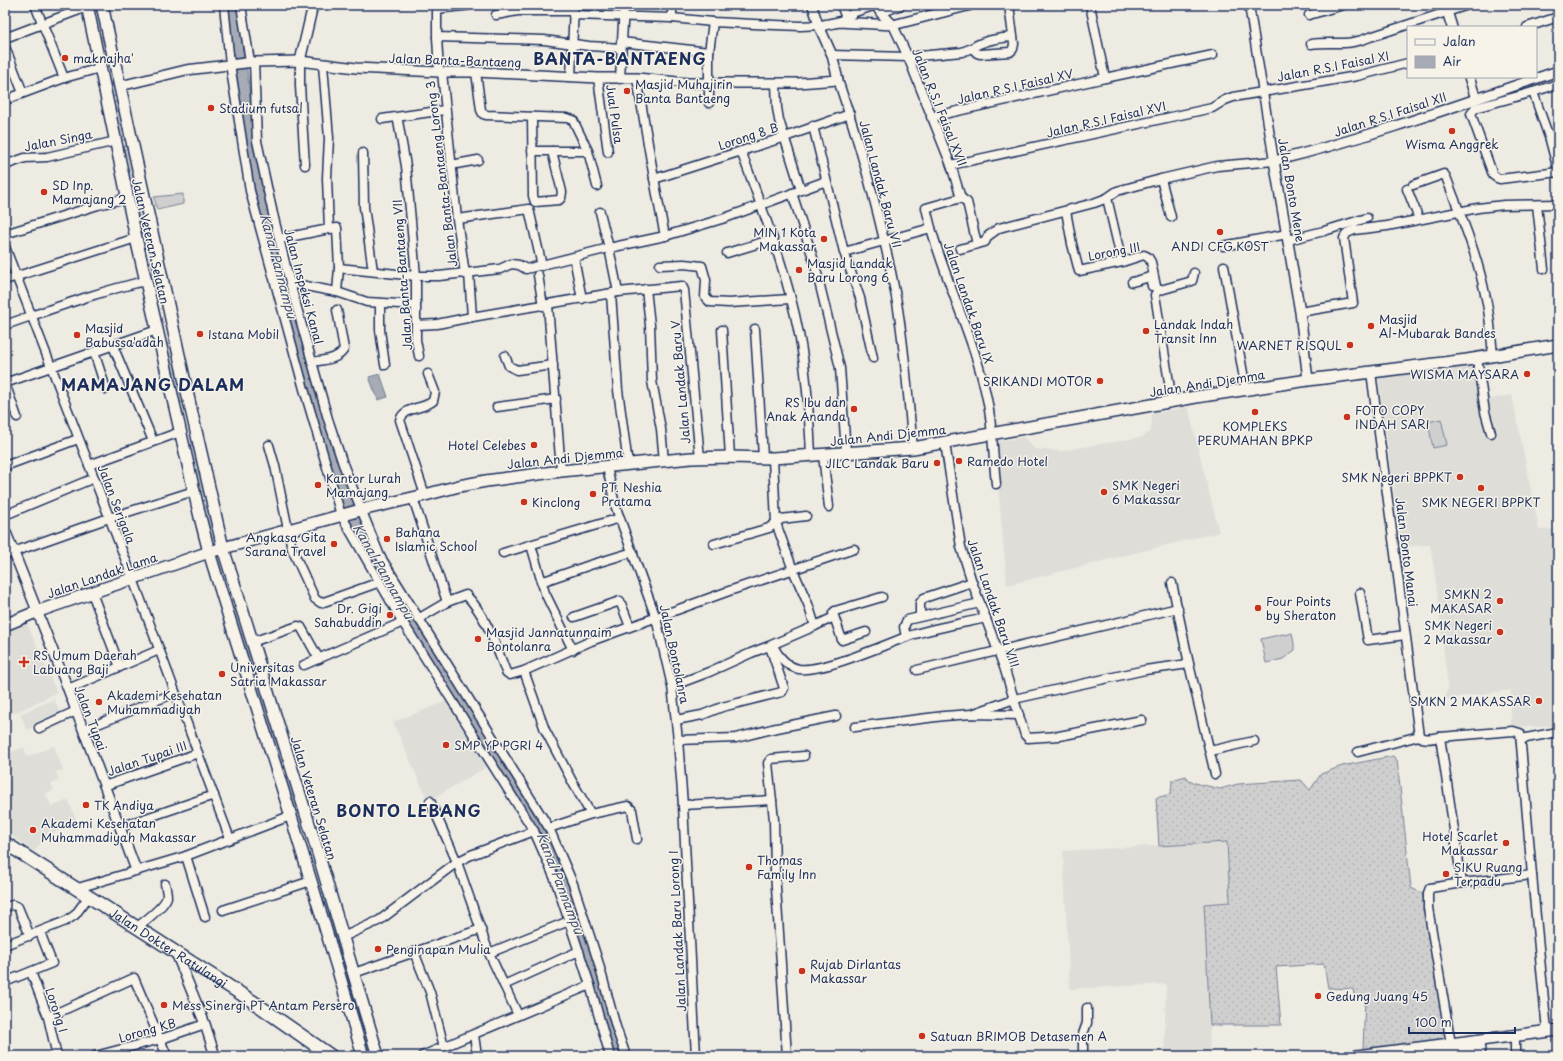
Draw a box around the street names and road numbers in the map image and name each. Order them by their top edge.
street label: Jalan R.S.I Faisal XVII [908,45,972,169]
street label: Jalan R.S.I Faisal XI [1275,46,1391,86]
street label: Jalan Banta-Bantaeng [388,49,522,71]
street label: Jalan R.S.I Faisal XV [955,64,1075,108]
street label: Jalan Banta-Bantaeng Lorong 3 [421,80,461,268]
street label: Jual Pulsa [602,83,628,145]
street label: Jalan R.S.I Faisal XII [1331,87,1449,141]
street label: Jalan R.S.I Faisal XVI [1044,96,1168,142]
street label: Lorong 8 B [716,118,781,154]
street label: Jalan Landak Baru VII [855,118,907,250]
street label: Jalan Singa [22,125,94,155]
street label: Jalan Bonto Mene [1274,137,1310,244]
street label: Jalan Veteran Selatan [128,176,174,306]
street label: Jalan Banta-Bantaeng VII [388,199,416,351]
street label: Jalan Inspeksi Kanal [280,226,328,346]
street label: Lorong III [1086,237,1142,265]
street label: Jalan Landak Baru IX [940,240,998,366]
street label: Jalan Landak Baru V [666,319,694,445]
street label: Jalan Andi Djemma [1148,365,1267,401]
street label: Jalan Andi Djemma [829,420,947,450]
street label: Jalan Andi Djemma [506,443,624,473]
street label: Jalan Serigala [94,462,141,547]
street label: Jalan Bonto Manai [1391,496,1423,608]
street label: Jalan Landak Baru VIII [964,536,1024,670]
street label: Jalan Landak Lama [44,548,160,602]
street label: Jalan Bontolanra [656,603,694,706]
street label: Jalan Tupai [70,683,112,753]
street label: Jalan Veteran Selatan [287,734,341,862]
street label: Jalan Tupai III [105,736,189,780]
street label: Jalan Landak Baru Lorong I [664,850,690,1012]
street label: Jalan Dokter Ratulangi [106,903,231,992]
street label: Lorong I [41,985,73,1035]
street label: Lorong KB [116,1013,178,1047]

